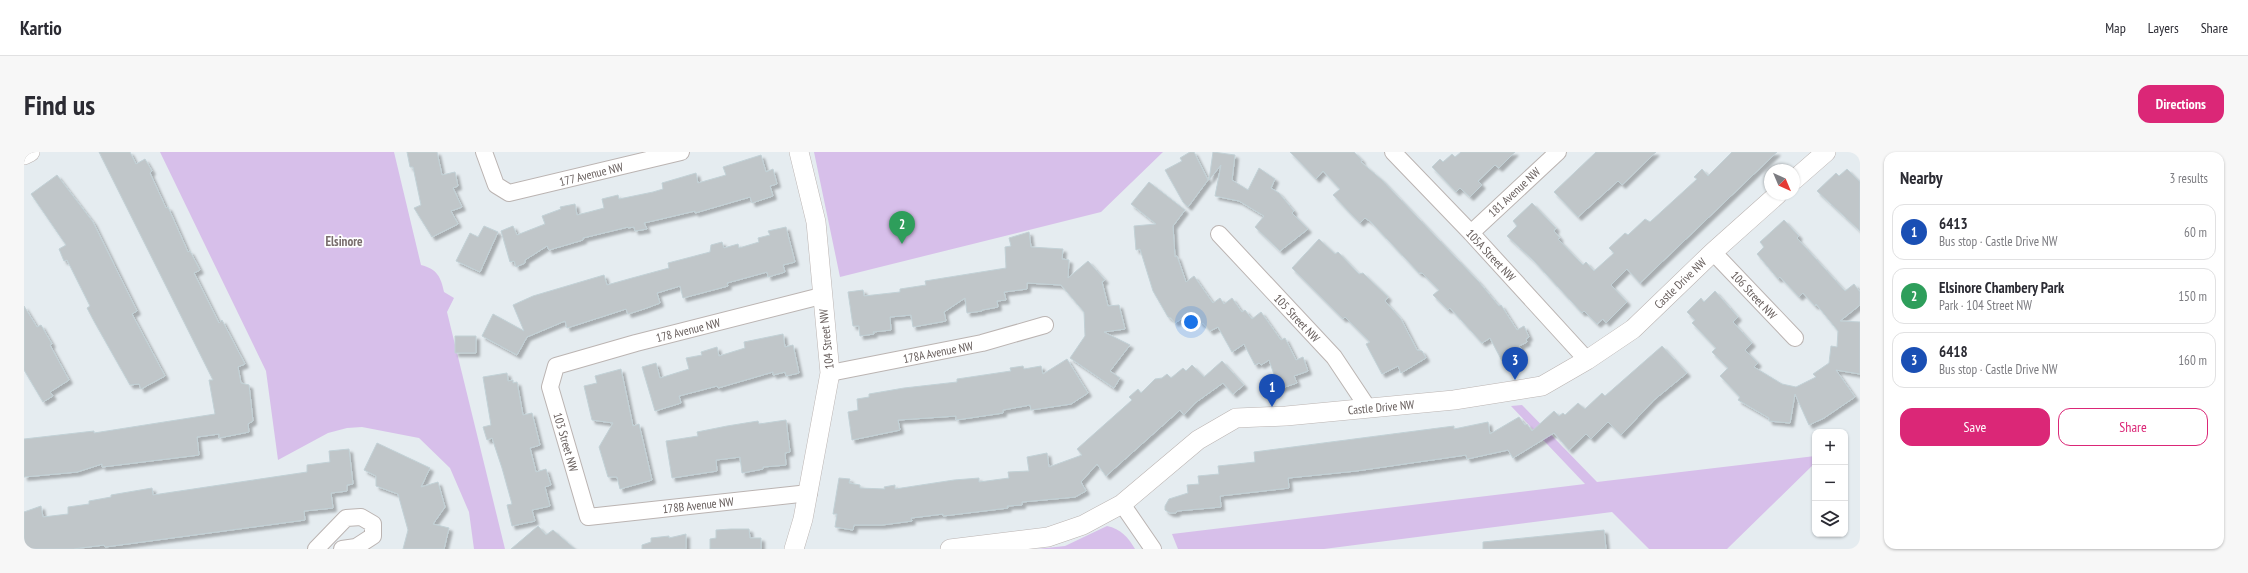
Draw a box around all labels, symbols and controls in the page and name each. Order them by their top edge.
text: Kartio [20,16,62,40]
text: Map [2105,19,2126,37]
text: Layers [2148,19,2179,37]
text: Share [2201,19,2228,37]
button: Directions [2138,85,2224,123]
text: Find us [24,86,95,123]
street label: 177 Avenue NW [557,159,625,189]
street label: 181 Avenue NW [1485,164,1543,220]
north arrow [1764,164,1800,200]
text: Nearby [1900,167,1943,189]
text: 3 results [2169,170,2208,187]
pin: 2 [889,211,915,244]
text: 6413 [1939,214,1968,233]
text: 1 [1911,224,1917,241]
text: 60 m [2184,224,2207,241]
street label: 105A Street NW [1463,226,1519,284]
district label: Elsinore [325,233,363,250]
text: Bus stop · Castle Drive NW [1939,233,2058,250]
street label: Castle Drive NW [1651,254,1709,312]
street label: 106 Street NW [1728,268,1780,322]
text: Elsinore Chambery Park [1939,278,2064,297]
text: 2 [1911,288,1917,305]
text: 150 m [2178,288,2207,305]
street label: 105 Street NW [1271,291,1323,345]
text: Park · 104 Street NW [1939,297,2032,314]
street label: 104 Street NW [815,308,837,370]
your location [1181,312,1201,332]
street label: 178 Avenue NW [654,315,722,345]
street label: 178A Avenue NW [902,338,974,366]
text: 6418 [1939,342,1968,361]
pin: 3 [1502,347,1528,380]
text: 3 [1911,352,1917,369]
text: 160 m [2178,352,2207,369]
text: Bus stop · Castle Drive NW [1939,361,2058,378]
pin: 1 [1259,374,1285,407]
street label: Castle Drive NW [1347,397,1415,417]
button: Save [1900,408,2050,446]
button: Share [2058,408,2208,446]
street label: 103 Street NW [550,411,582,473]
map controls [1812,429,1848,537]
button: + [1812,429,1848,465]
button: − [1812,465,1848,501]
street label: 178B Avenue NW [662,494,734,516]
button: layers [1812,501,1848,537]

